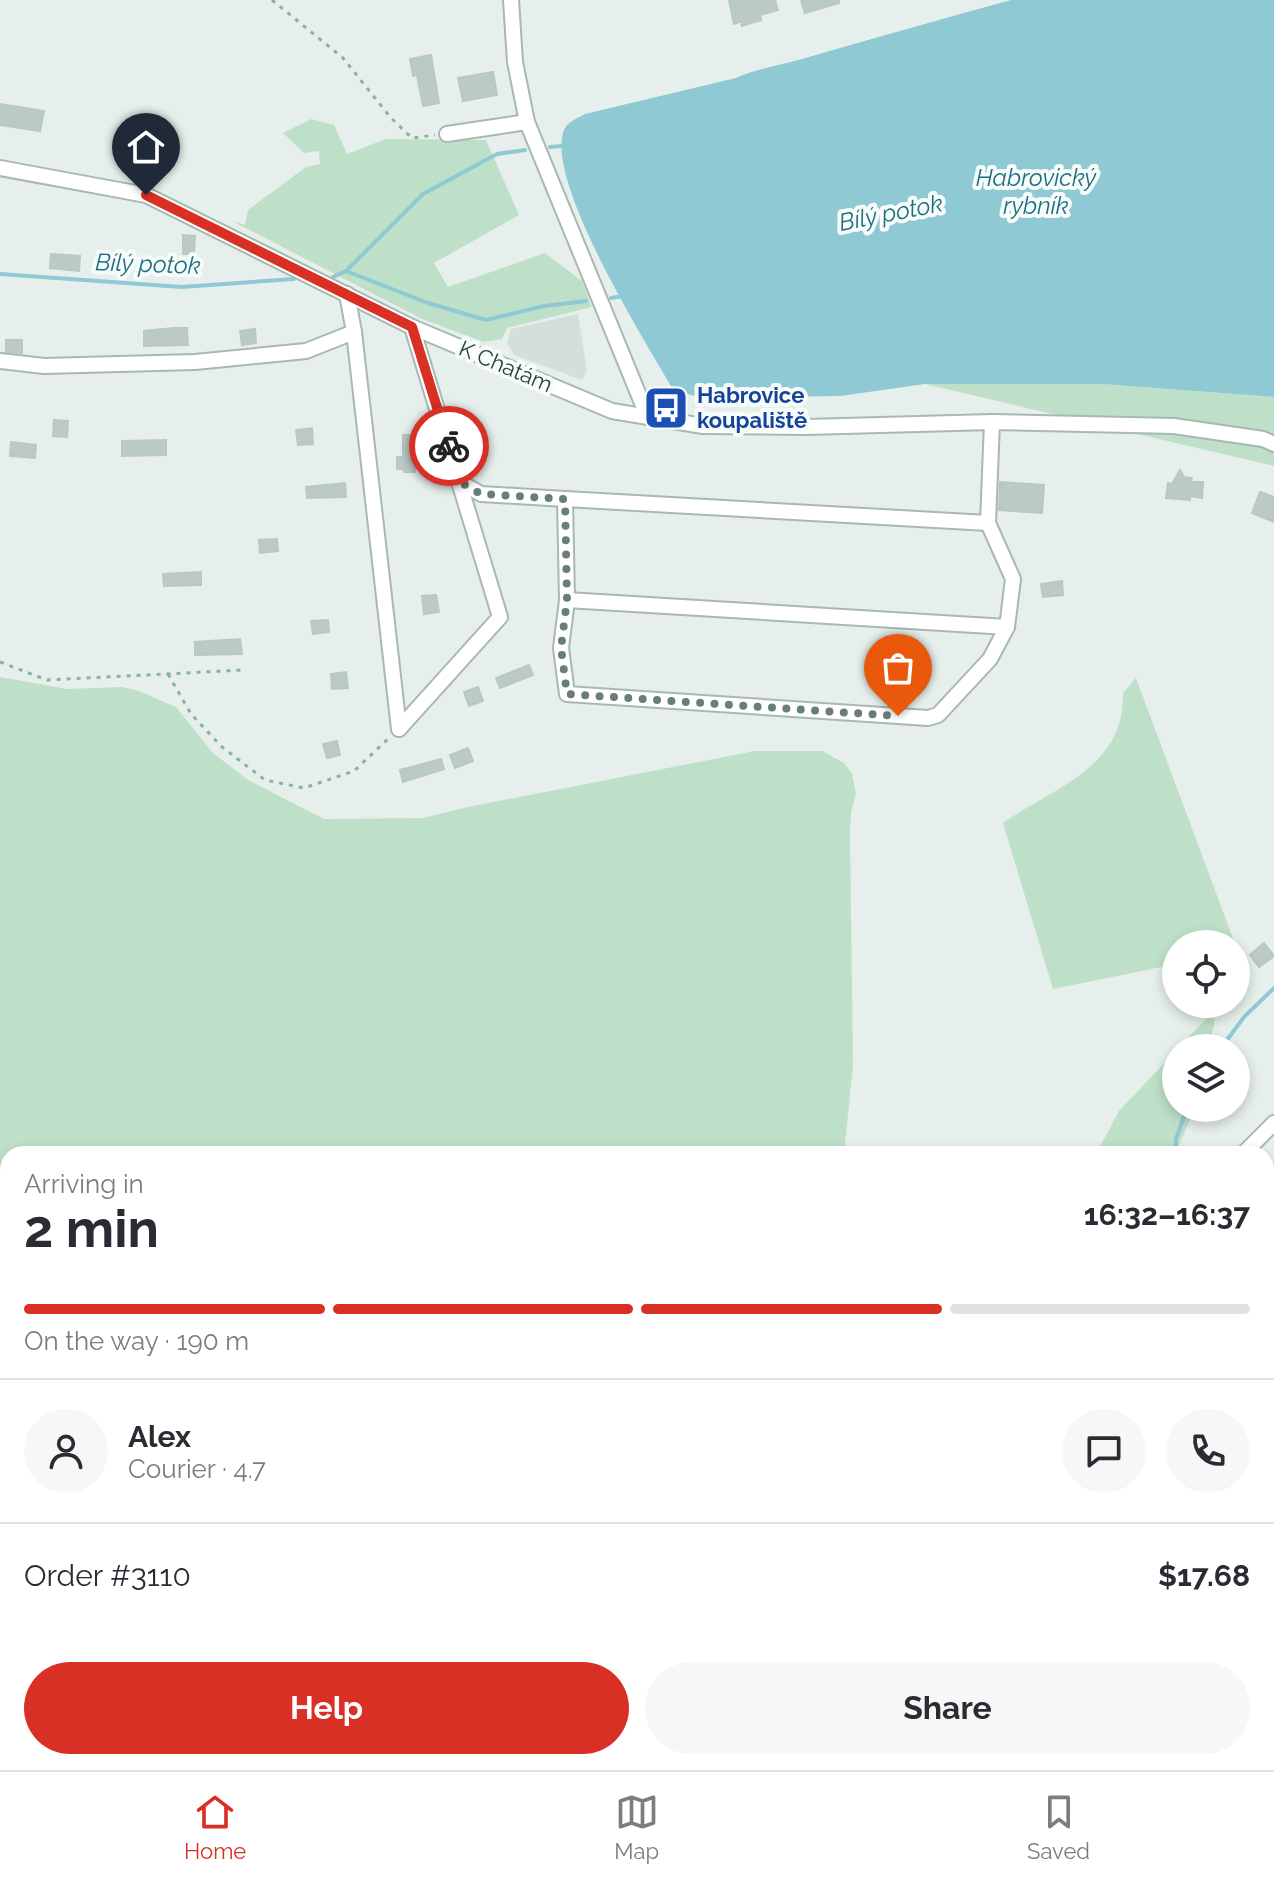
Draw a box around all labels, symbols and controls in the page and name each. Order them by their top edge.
pin [112,113,180,195]
icon: home [124,125,168,169]
water label: Habrovický rybník [976,163,1098,220]
water label: Bílý potok [836,188,945,237]
water label: Bílý potok [95,247,201,280]
street label: K Chatám [455,335,557,397]
place label: Habrovice koupaliště [697,382,807,433]
bus stop icon: Habrovice koupaliště [642,384,690,432]
courier [409,406,489,486]
icon: bike [427,424,471,468]
pin [864,634,932,716]
icon: bag [876,646,920,690]
map controls [1162,930,1250,1122]
button: locate [1162,930,1250,1018]
button: layers [1162,1034,1250,1122]
text: Arriving in [24,1169,144,1199]
text: 16:32–16:37 [1084,1197,1250,1232]
text: 2 min [24,1198,159,1259]
text: On the way · 190 m [24,1326,249,1356]
button: person [24,1409,108,1493]
button: chat [1062,1409,1146,1493]
button: phone [1166,1409,1250,1493]
text: Alex [128,1419,191,1454]
text: Courier · 4.7 [128,1454,266,1484]
text: Order #3110 [24,1558,191,1593]
text: $17.68 [1158,1558,1250,1593]
button: Help [24,1662,629,1754]
button: Share [645,1662,1250,1754]
tab: Home [184,1790,246,1864]
tab: Map [614,1790,659,1864]
tab: Saved [1027,1790,1090,1864]

